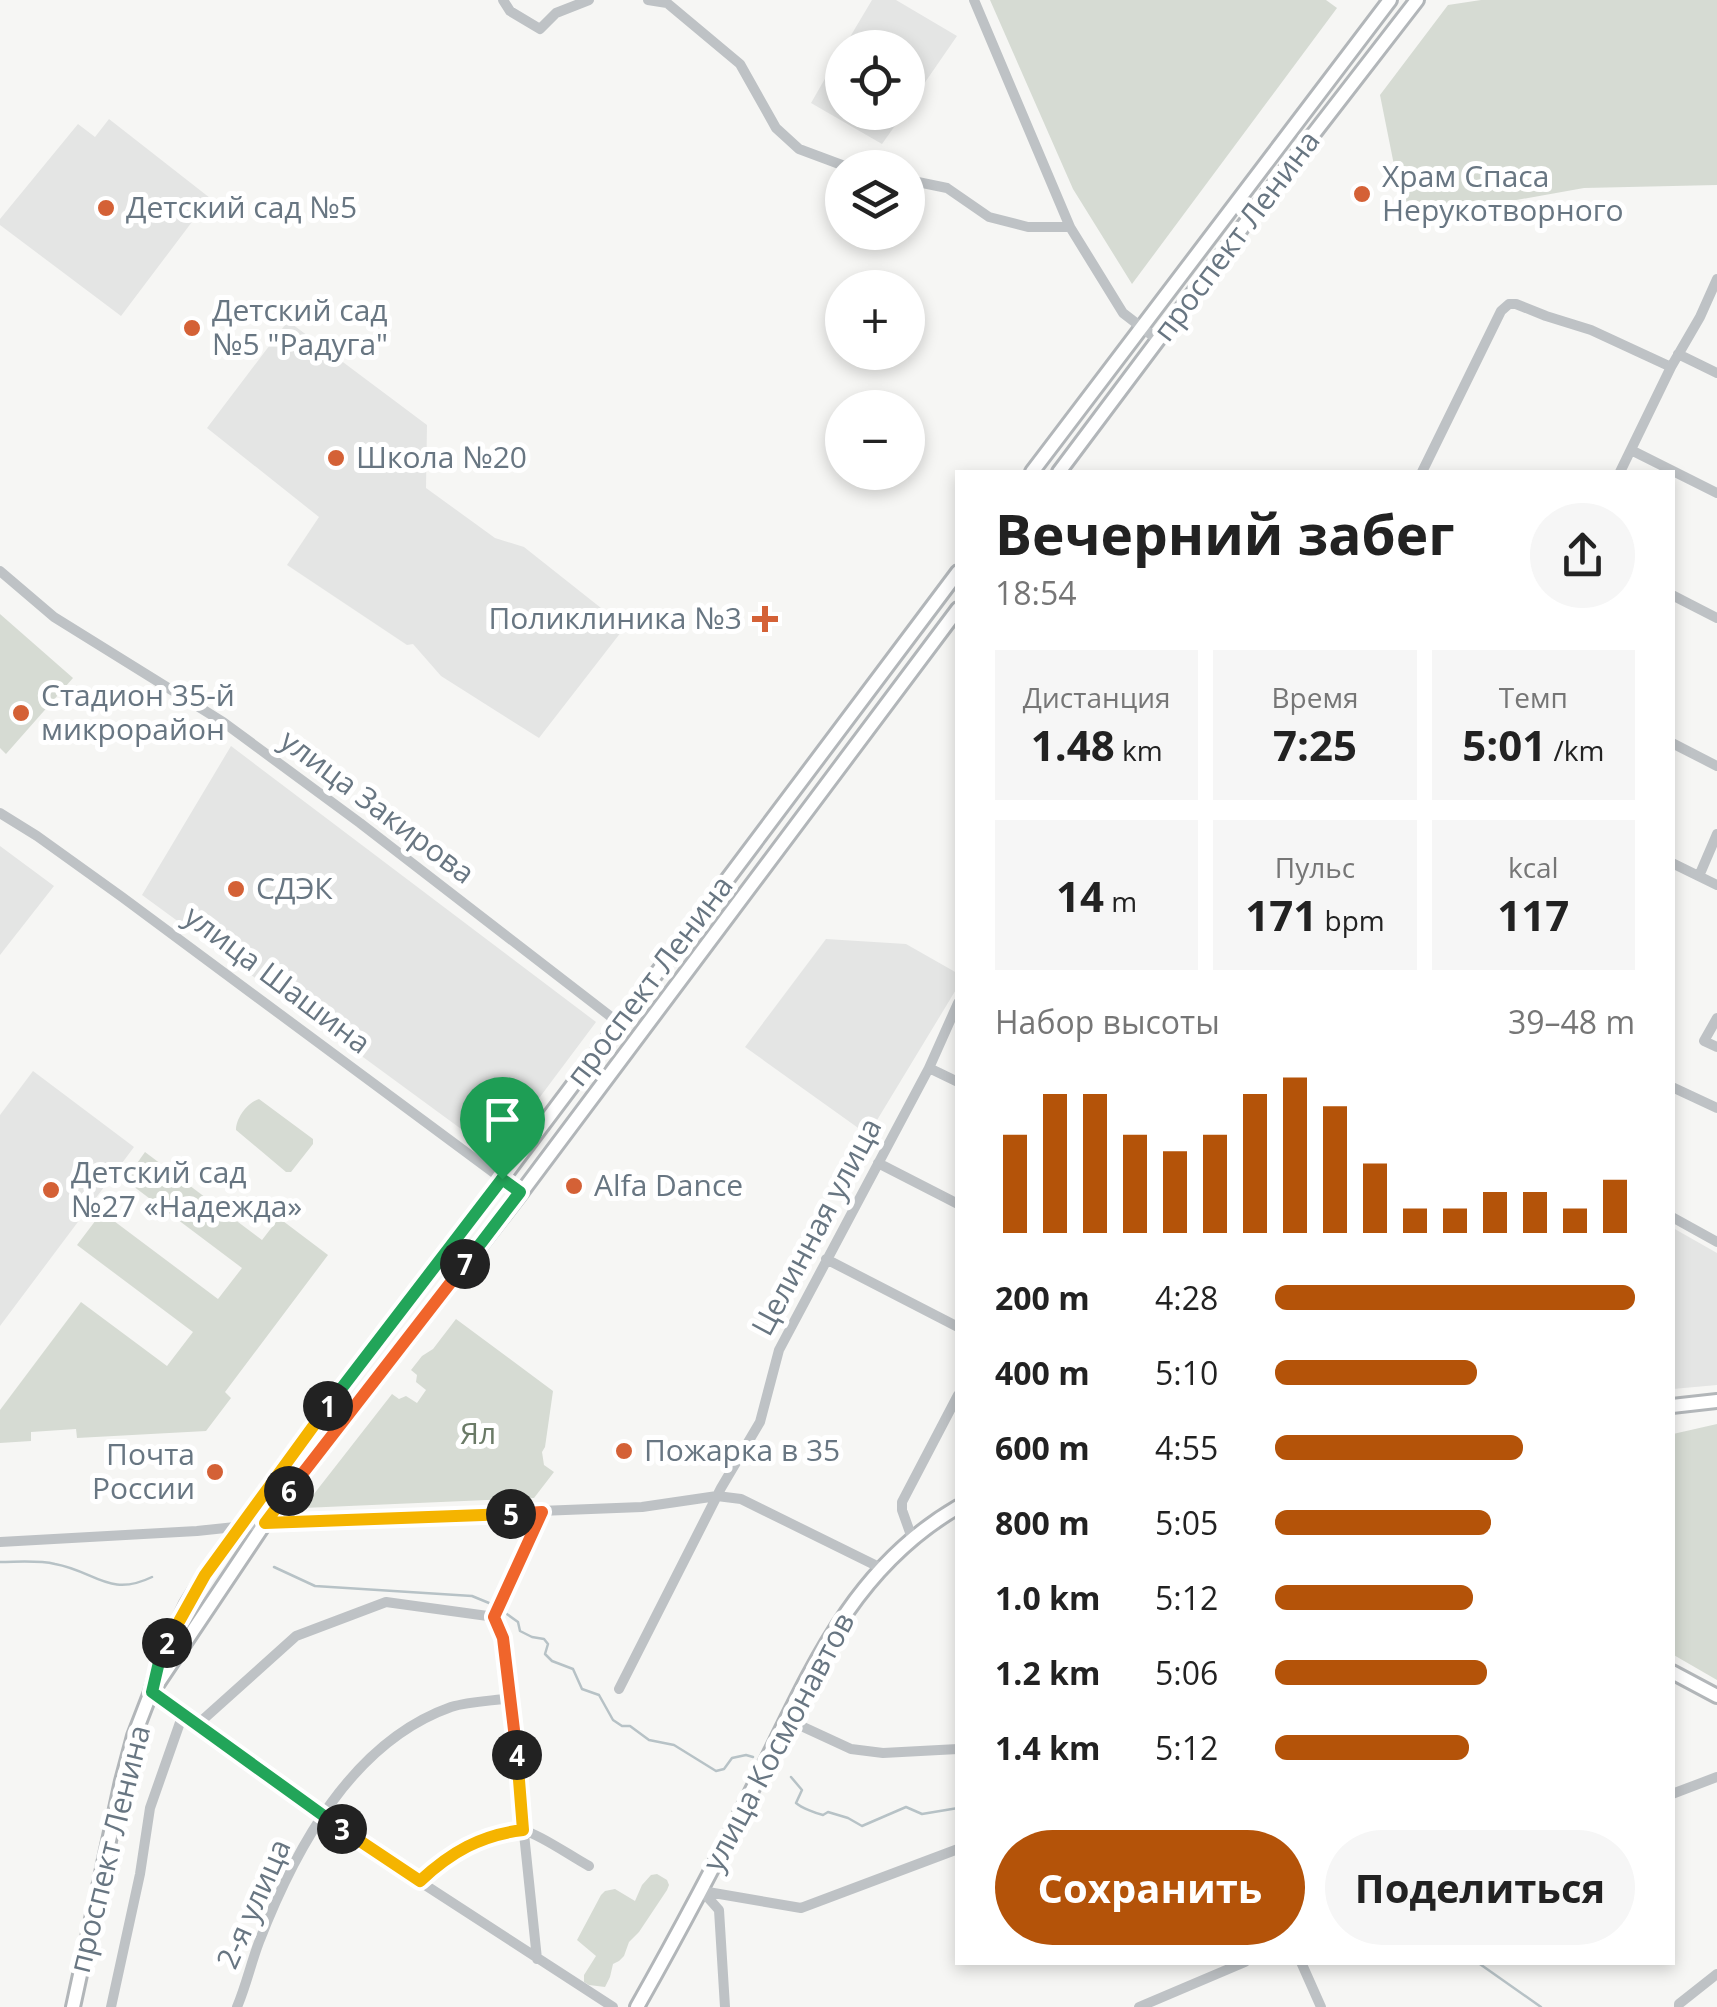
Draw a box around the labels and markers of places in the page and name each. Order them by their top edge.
place label: Храм Спаса Нерукотворного [1382,155,1624,230]
marker: Храм Спаса Нерукотворного [1351,183,1373,205]
place label: Детский сад №5 [126,186,357,227]
marker: Детский сад №5 [95,197,117,219]
place label: Детский сад №5 "Радуга" [212,289,388,364]
marker: Детский сад №5 "Радуга" [181,317,203,339]
place label: Школа №20 [356,436,527,477]
marker: Школа №20 [325,447,347,469]
place label: Поликлиника №3 [488,597,742,638]
marker: Поликлиника №3 [752,606,778,632]
place label: Стадион 35-й микрорайон [41,674,235,749]
marker: Стадион 35-й микрорайон [10,702,32,724]
place label: СДЭК [256,867,333,908]
marker: СДЭК [225,878,247,900]
pin [460,1077,545,1180]
place label: Детский сад №27 «Надежда» [71,1151,302,1226]
place label: Alfa Dance [594,1164,743,1205]
marker: Alfa Dance [563,1175,585,1197]
marker: Детский сад №27 «Надежда» [40,1179,62,1201]
pin: 7 [440,1239,490,1289]
pin: 1 [303,1381,353,1431]
place label: Пожарка в 35 [644,1429,840,1470]
place label: Почта России [92,1433,195,1508]
marker: Пожарка в 35 [613,1440,635,1462]
marker: Почта России [204,1461,226,1483]
pin: 6 [264,1466,314,1516]
pin: 5 [486,1489,536,1539]
pin: 2 [142,1618,192,1668]
pin: 4 [492,1730,542,1780]
pin: 3 [317,1804,367,1854]

